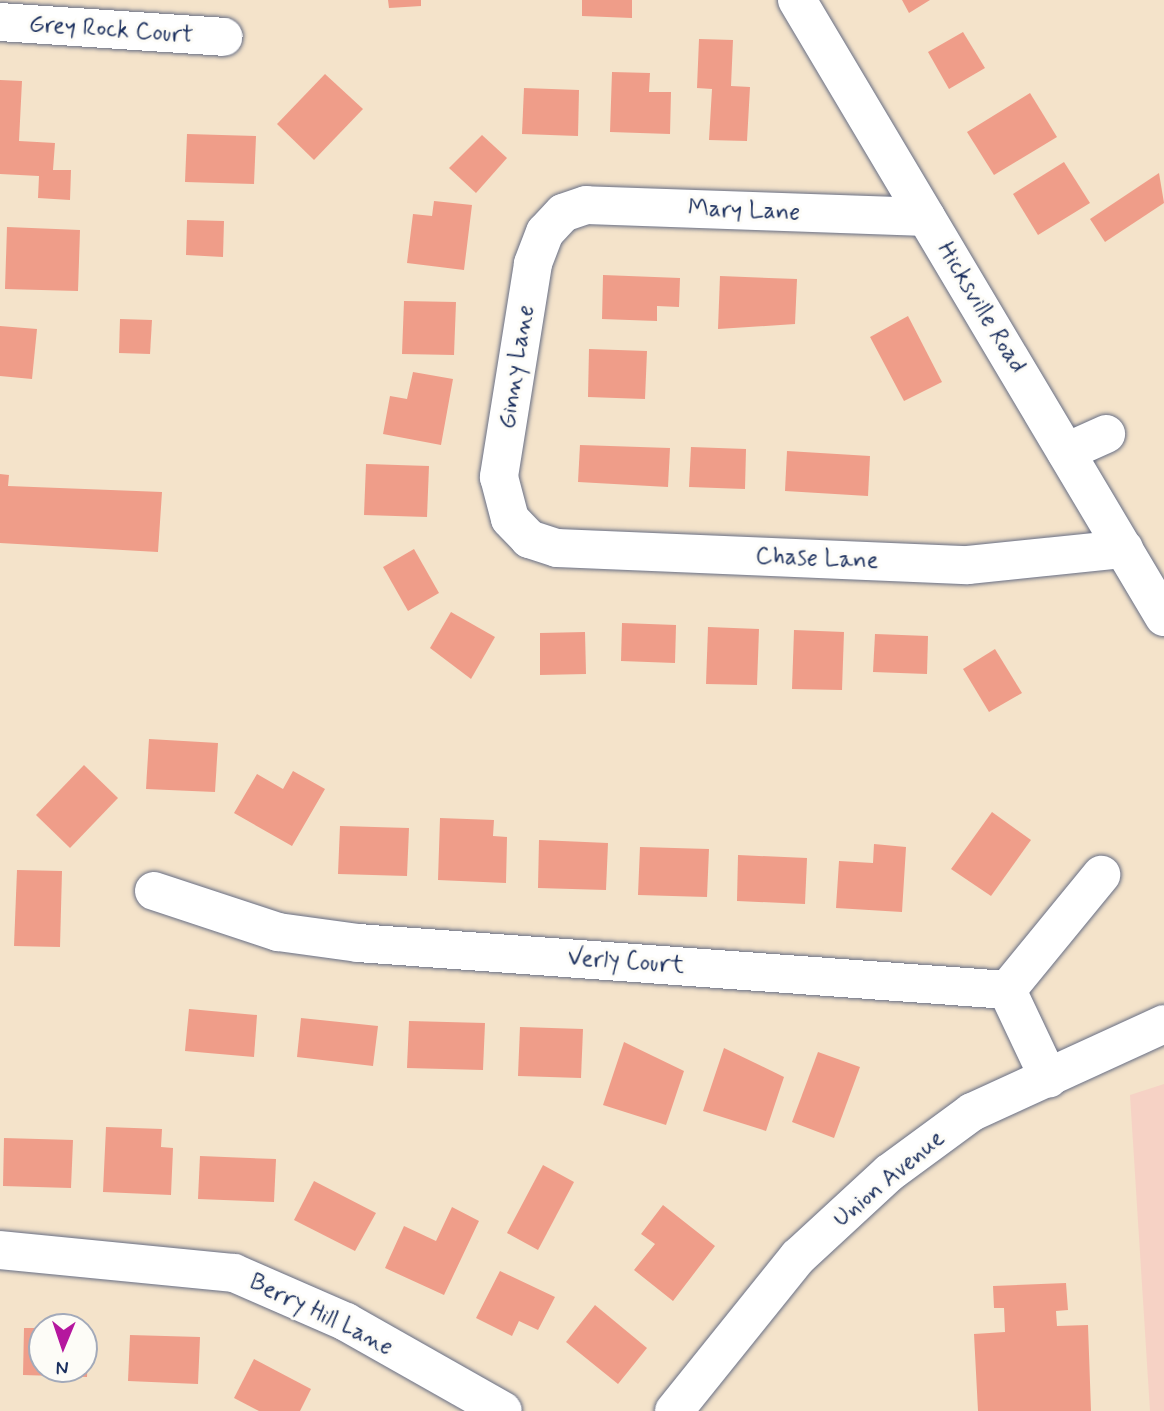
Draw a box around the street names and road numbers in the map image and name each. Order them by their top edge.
street label: Grey Rock Court [28,10,194,50]
street label: Mary Lane [687,195,801,227]
street label: Hicksville Road [930,237,1032,379]
street label: Ginny Lane [493,304,541,430]
street label: Chase Lane [756,543,878,575]
street label: Verly Court [567,944,685,980]
street label: Union Avenue [827,1124,951,1234]
street label: Berry Hill Lane [245,1268,397,1362]

